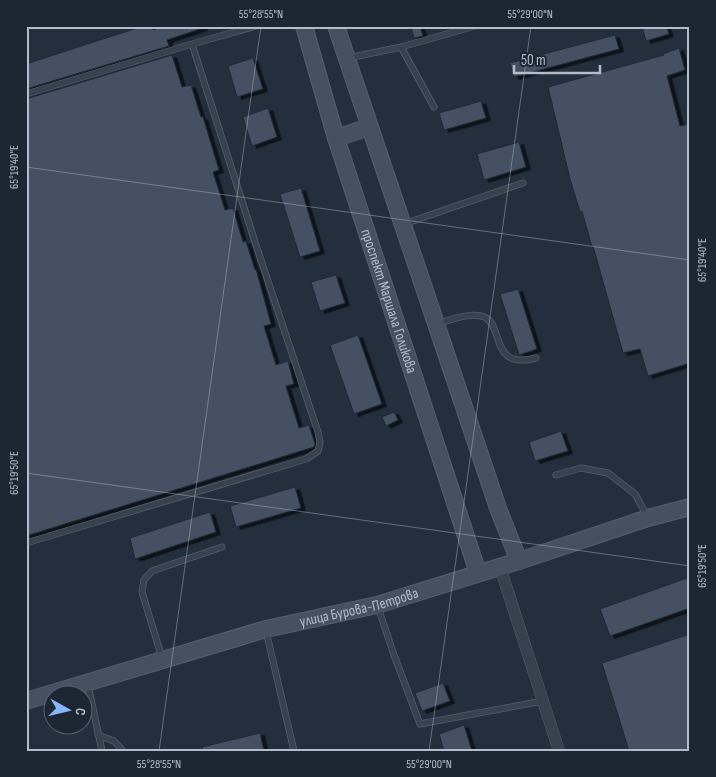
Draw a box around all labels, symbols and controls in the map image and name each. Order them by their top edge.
text: 55°28'55"N [239,7,283,22]
text: 55°29'00"N [507,7,553,22]
scale bar [514,42,600,74]
text: 50 m [521,51,546,70]
text: 65°19'40"E [7,145,22,189]
street label: проспект Маршала Голикова [356,227,421,376]
text: 65°19'40"E [695,238,710,282]
text: 65°19'50"E [7,451,22,495]
text: 65°19'50"E [695,544,710,588]
street label: улица Бурова-Петрова [298,584,421,631]
north arrow [42,684,92,734]
text: С [71,707,89,716]
text: 55°28'55"N [137,757,181,772]
text: 55°29'00"N [406,757,452,772]

